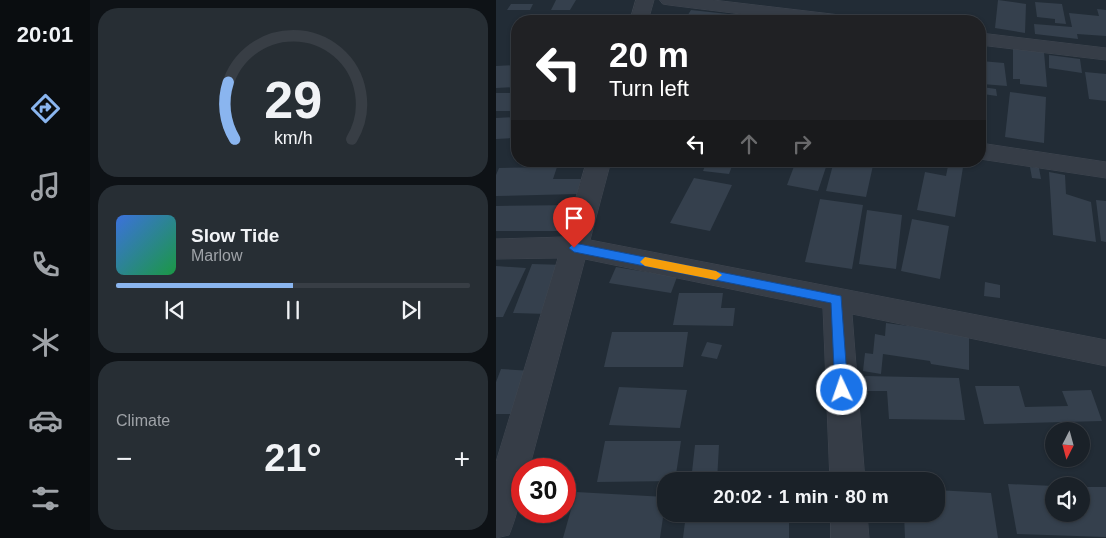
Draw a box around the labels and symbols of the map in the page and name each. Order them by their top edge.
pin [553,197,595,248]
position arrow [815,363,867,415]
north arrow [1045,422,1090,468]
speed limit sign: 30 [511,458,576,523]

